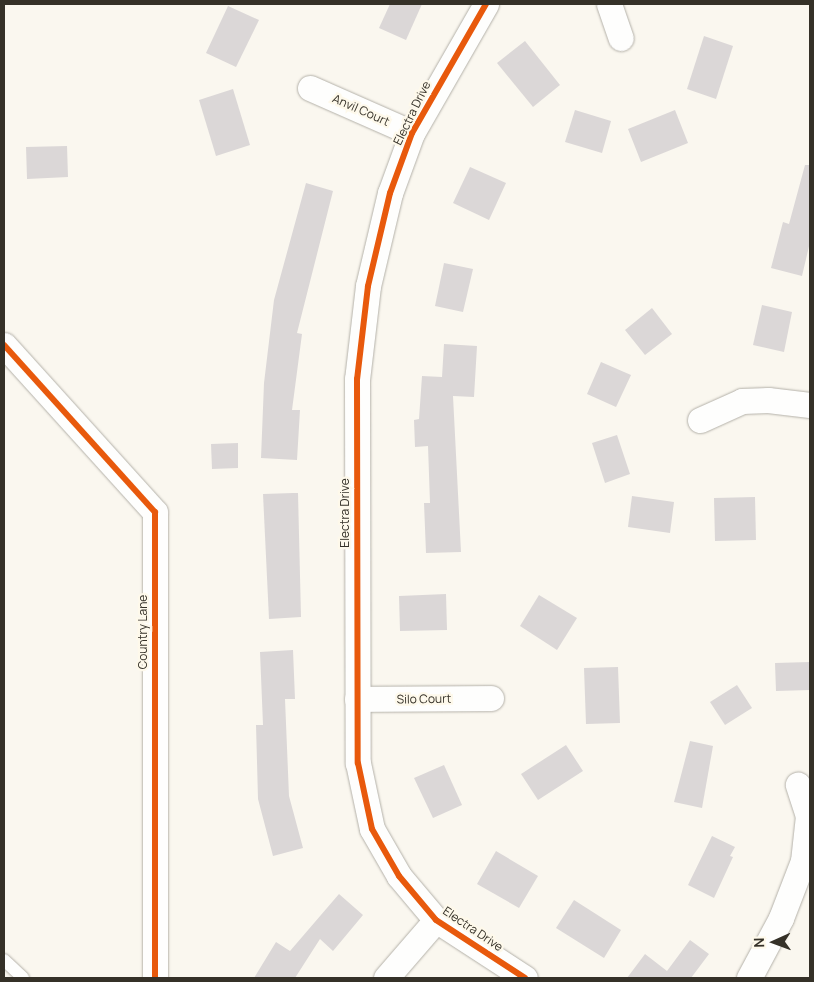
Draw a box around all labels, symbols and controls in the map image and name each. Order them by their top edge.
street label: Electra Drive [390,79,434,147]
street label: Anvil Court [330,91,392,129]
street label: Electra Drive [338,478,352,548]
street label: Country Lane [136,595,150,669]
street label: Silo Court [397,691,451,707]
street label: Electra Drive [440,904,506,954]
north arrow [749,917,799,967]
text: N [749,937,768,948]

